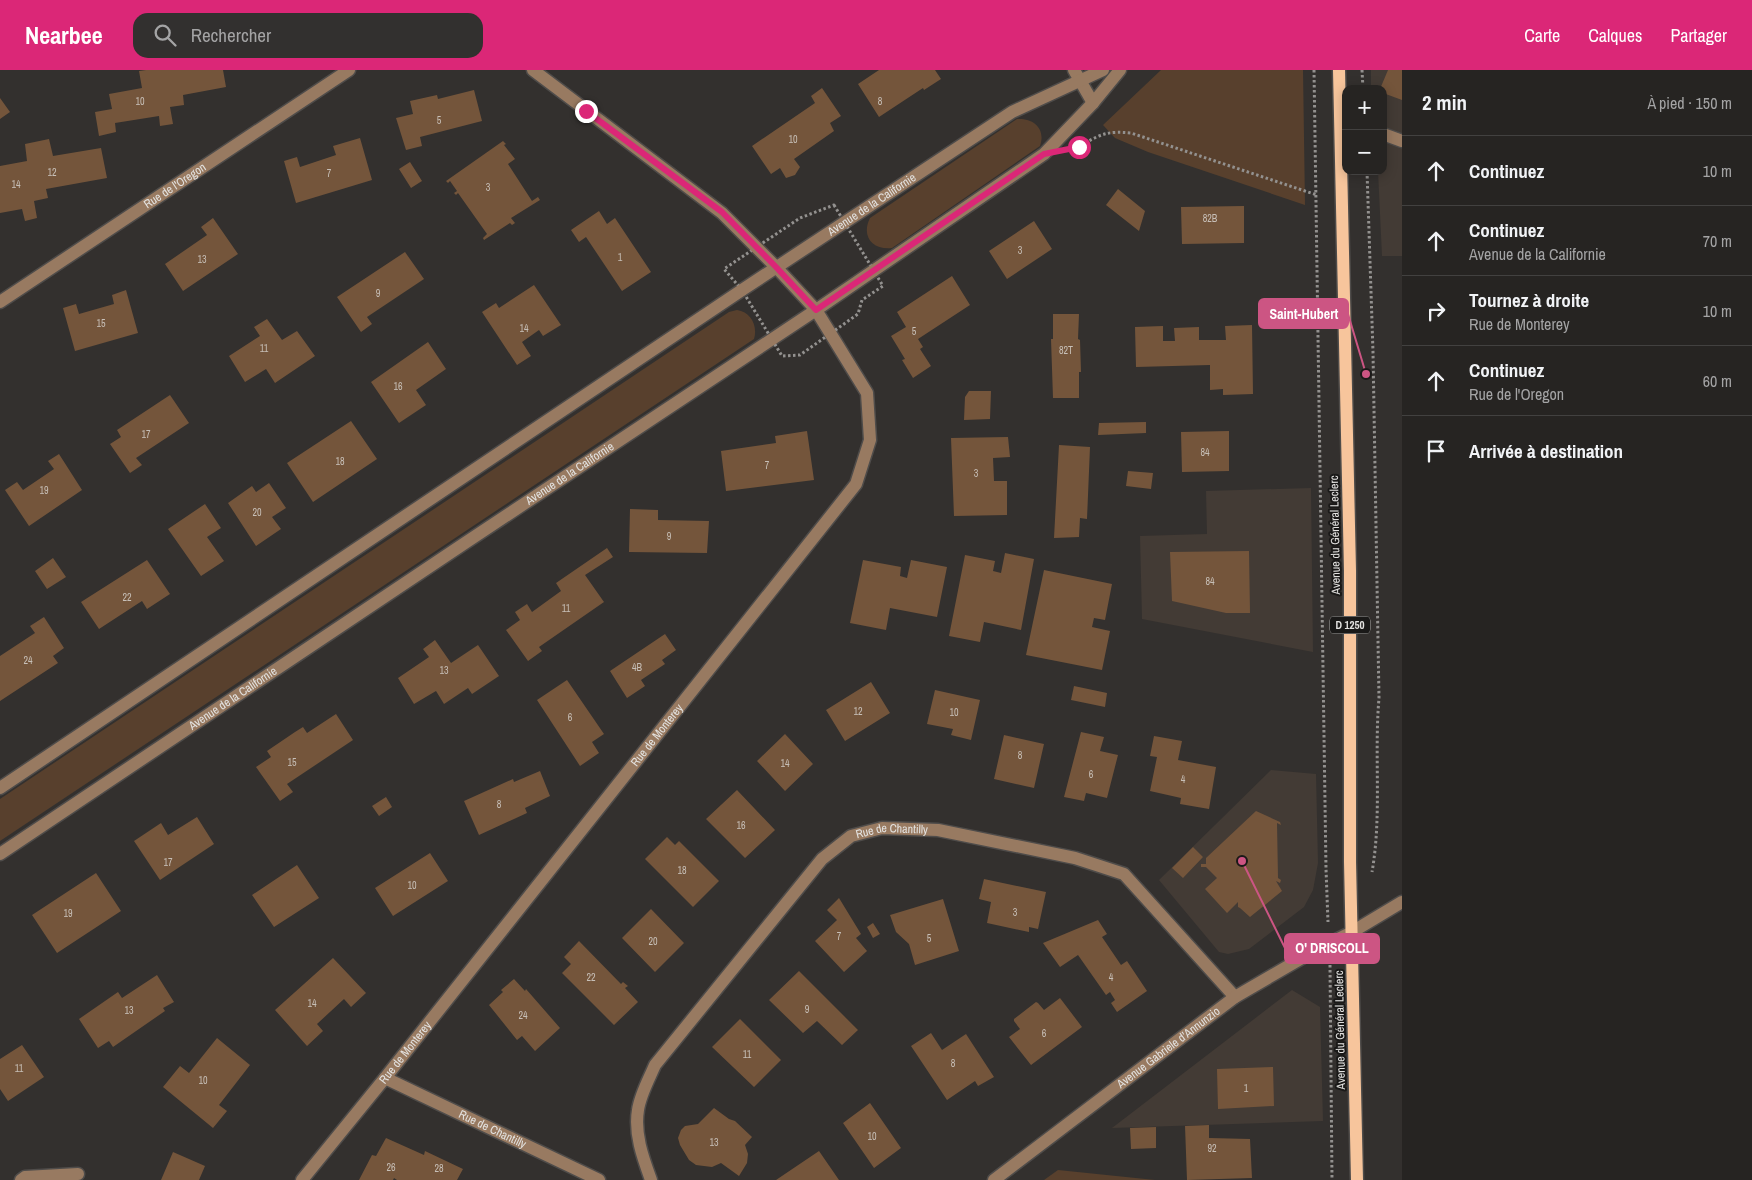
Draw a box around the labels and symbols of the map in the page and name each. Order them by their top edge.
house number: 10 [135,95,145,108]
house number: 8 [878,95,883,108]
route end [575,100,598,123]
house number: 5 [437,114,442,127]
house number: 10 [788,133,798,146]
route start [1068,136,1091,159]
street label: Rue de l'Oregon [141,159,209,212]
house number: 12 [47,166,57,179]
house number: 7 [327,167,332,180]
street label: Avenue de la Californie [824,169,919,240]
house number: 14 [11,178,21,191]
house number: 3 [486,181,491,194]
house number: 82B [1203,212,1218,225]
house number: 3 [1018,244,1023,257]
house number: 1 [618,251,623,264]
house number: 13 [197,253,207,266]
house number: 9 [376,287,381,300]
callout: Saint-Hubert [1259,299,1348,328]
text: Saint-Hubert [1270,305,1339,323]
house number: 15 [96,317,106,330]
house number: 14 [519,322,529,335]
house number: 5 [912,325,917,338]
house number: 11 [260,342,269,355]
house number: 82T [1059,344,1073,357]
house number: 16 [393,380,403,393]
house number: 17 [141,428,151,441]
street label: Avenue de la Californie [521,438,617,509]
house number: 84 [1200,446,1210,459]
house number: 18 [335,455,345,468]
house number: 7 [765,459,770,472]
house number: 3 [974,467,979,480]
street label: Avenue du Général Leclerc [1326,475,1344,596]
house number: 19 [39,484,49,497]
house number: 20 [252,506,262,519]
house number: 9 [667,530,672,543]
house number: 84 [1205,575,1215,588]
house number: 22 [122,591,132,604]
house number: 11 [562,602,571,615]
road number: D 1250 [1330,616,1370,634]
house number: 24 [23,654,33,667]
house number: 4B [632,661,643,674]
street label: Avenue de la Californie [185,663,280,734]
house number: 13 [439,664,449,677]
street label: Rue de Monterey [627,701,687,770]
house number: 12 [853,705,863,718]
house number: 10 [949,706,959,719]
house number: 6 [568,711,573,724]
house number: 8 [1018,749,1023,762]
house number: 15 [287,756,297,769]
house number: 14 [780,757,790,770]
house number: 6 [1089,768,1094,781]
house number: 4 [1181,773,1186,786]
house number: 8 [497,798,502,811]
house number: 16 [736,819,746,832]
street label: Rue de Chantilly [854,820,928,842]
house number: 17 [163,856,173,869]
house number: 18 [677,864,687,877]
house number: 10 [407,879,417,892]
house number: 3 [1013,906,1018,919]
house number: 19 [63,907,73,920]
house number: 7 [837,930,842,943]
house number: 5 [927,932,932,945]
callout: O' DRISCOLL [1285,934,1379,963]
house number: 20 [648,935,658,948]
text: O' DRISCOLL [1295,939,1369,957]
street label: Avenue du Général Leclerc [1331,970,1349,1091]
house number: 22 [586,971,596,984]
house number: 4 [1109,971,1114,984]
house number: 14 [307,997,317,1010]
house number: 9 [805,1003,810,1016]
street label: Avenue Gabriele d'Annunzio [1113,1003,1223,1093]
house number: 13 [124,1004,134,1017]
house number: 24 [518,1009,528,1022]
street label: Rue de Monterey [375,1018,435,1087]
house number: 6 [1042,1027,1047,1040]
house number: 11 [743,1048,752,1061]
house number: 8 [951,1057,956,1070]
house number: 11 [15,1062,24,1075]
house number: 10 [198,1074,208,1087]
house number: 1 [1244,1082,1249,1095]
street label: Rue de Chantilly [456,1106,529,1152]
house number: 10 [867,1130,877,1143]
house number: 13 [709,1136,719,1149]
house number: 92 [1207,1142,1217,1155]
house number: 26 [386,1161,396,1174]
house number: 28 [434,1162,444,1175]

